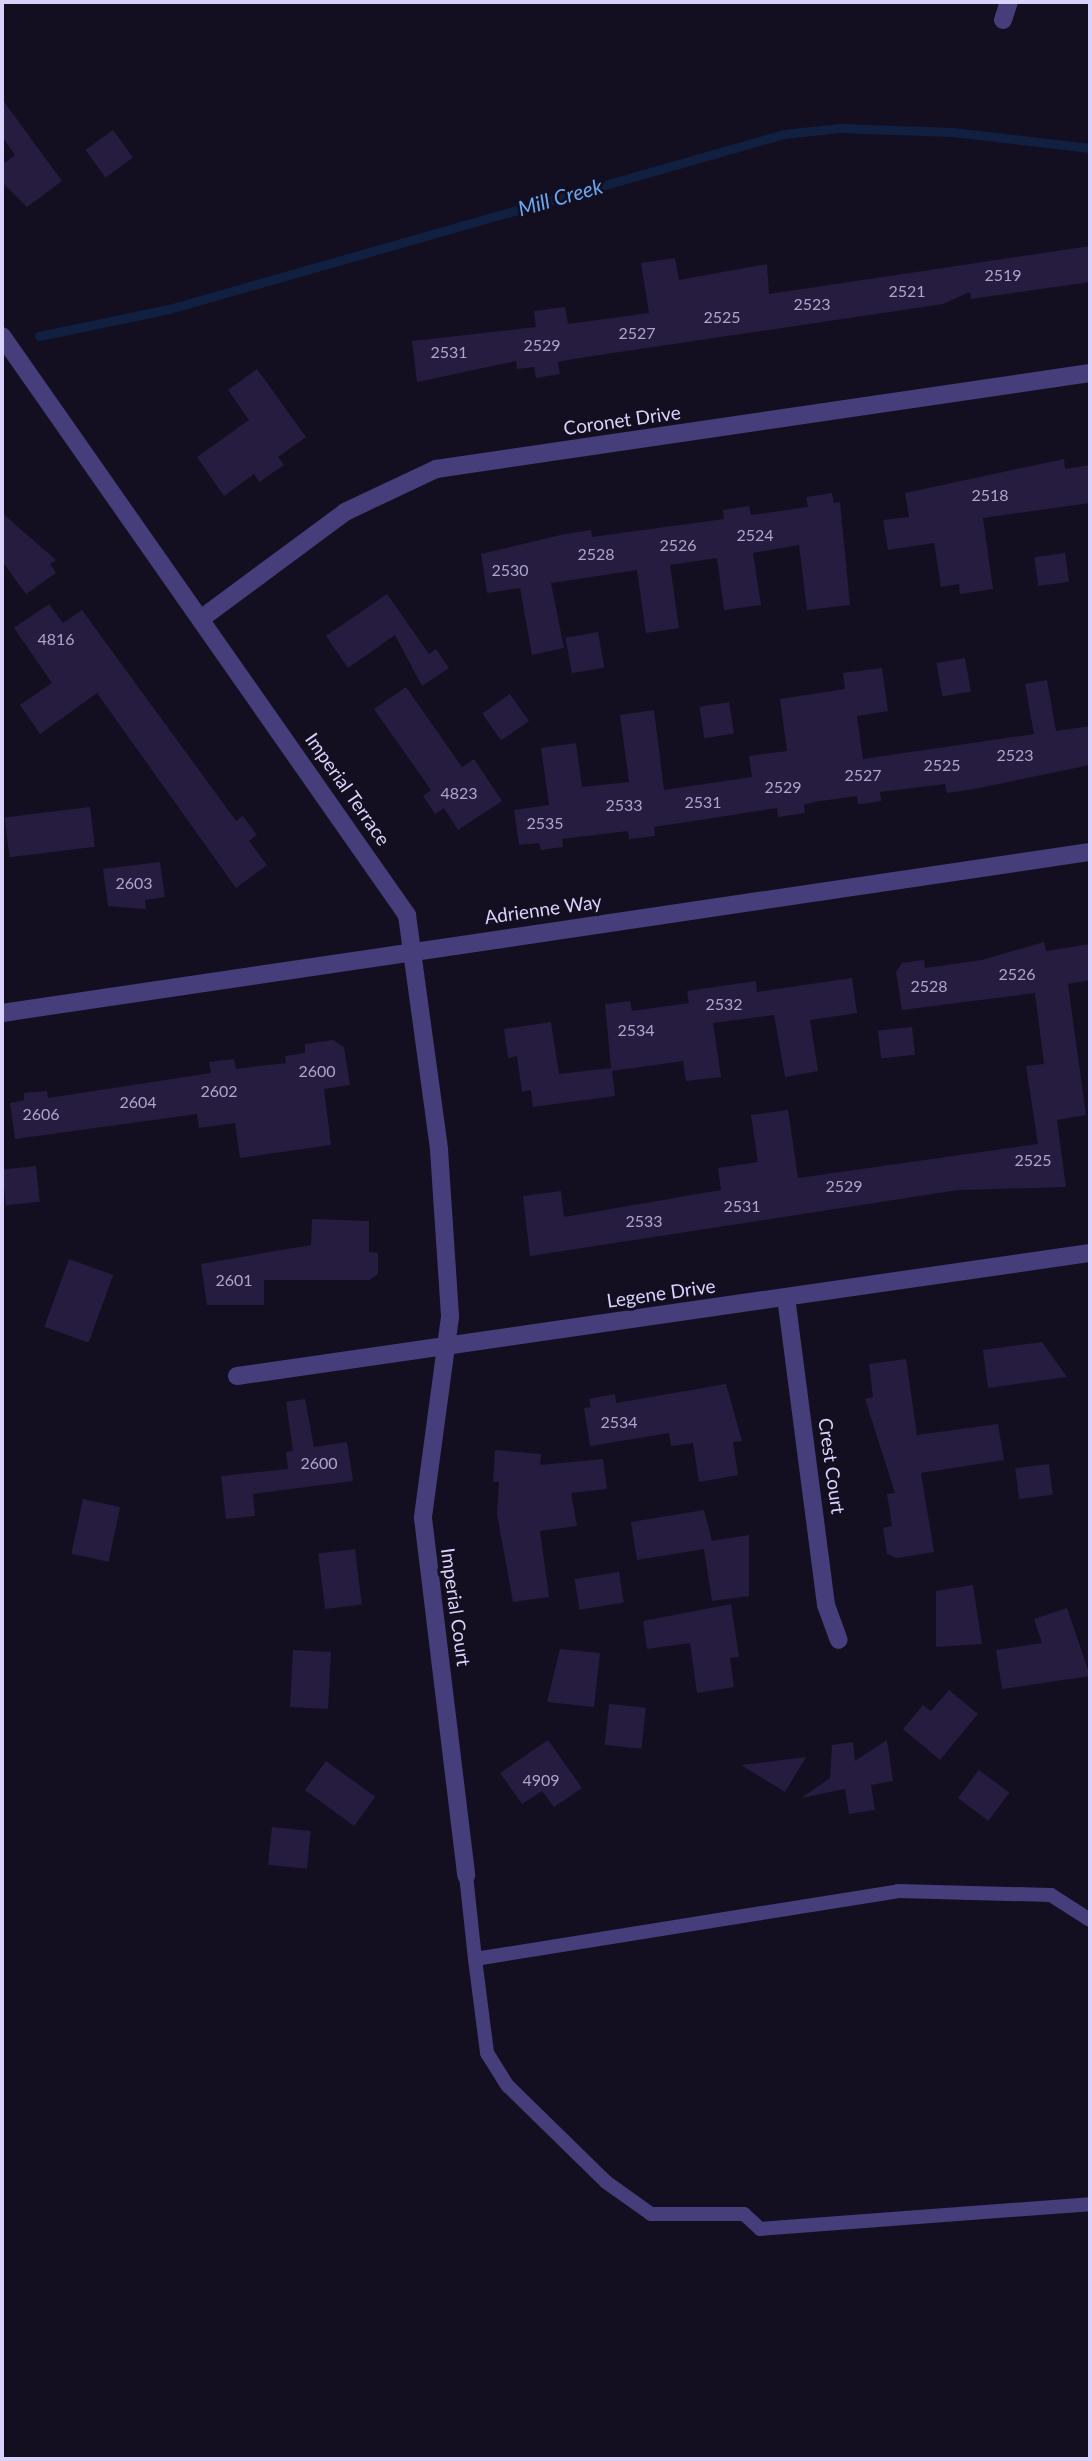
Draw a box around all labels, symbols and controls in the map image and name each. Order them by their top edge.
water label: Mill Creek [515,173,605,221]
house number: 2519 [984,265,1022,285]
house number: 2521 [888,281,926,301]
house number: 2523 [793,294,831,314]
house number: 2525 [703,307,741,327]
house number: 2527 [618,323,656,343]
house number: 2529 [523,335,561,355]
house number: 2531 [430,342,468,362]
street label: Coronet Drive [562,400,682,440]
house number: 2518 [971,485,1009,505]
house number: 2524 [736,525,774,545]
house number: 2526 [659,535,697,555]
house number: 2528 [577,544,615,564]
house number: 2530 [491,560,529,580]
house number: 4816 [37,629,75,649]
street label: Imperial Terrace [301,728,395,850]
house number: 2523 [996,745,1034,765]
house number: 2525 [923,755,961,775]
house number: 2527 [844,765,882,785]
house number: 2529 [764,777,802,797]
house number: 4823 [440,783,478,803]
house number: 2531 [684,792,722,812]
house number: 2533 [605,795,643,815]
house number: 2535 [526,813,564,833]
house number: 2603 [115,873,153,893]
street label: Adrienne Way [483,889,603,929]
house number: 2526 [998,964,1036,984]
house number: 2528 [910,976,948,996]
house number: 2532 [705,994,743,1014]
house number: 2534 [617,1020,655,1040]
house number: 2600 [298,1061,336,1081]
house number: 2602 [200,1081,238,1101]
house number: 2604 [119,1092,157,1112]
house number: 2606 [22,1104,60,1124]
house number: 2525 [1014,1150,1052,1170]
house number: 2529 [825,1176,863,1196]
house number: 2531 [723,1196,761,1216]
house number: 2533 [625,1211,663,1231]
house number: 2601 [215,1270,253,1290]
street label: Legene Drive [605,1274,717,1312]
house number: 2534 [600,1412,638,1432]
street label: Crest Court [814,1417,850,1515]
house number: 2600 [300,1453,338,1473]
street label: Imperial Court [436,1546,476,1668]
house number: 4909 [522,1770,560,1790]

